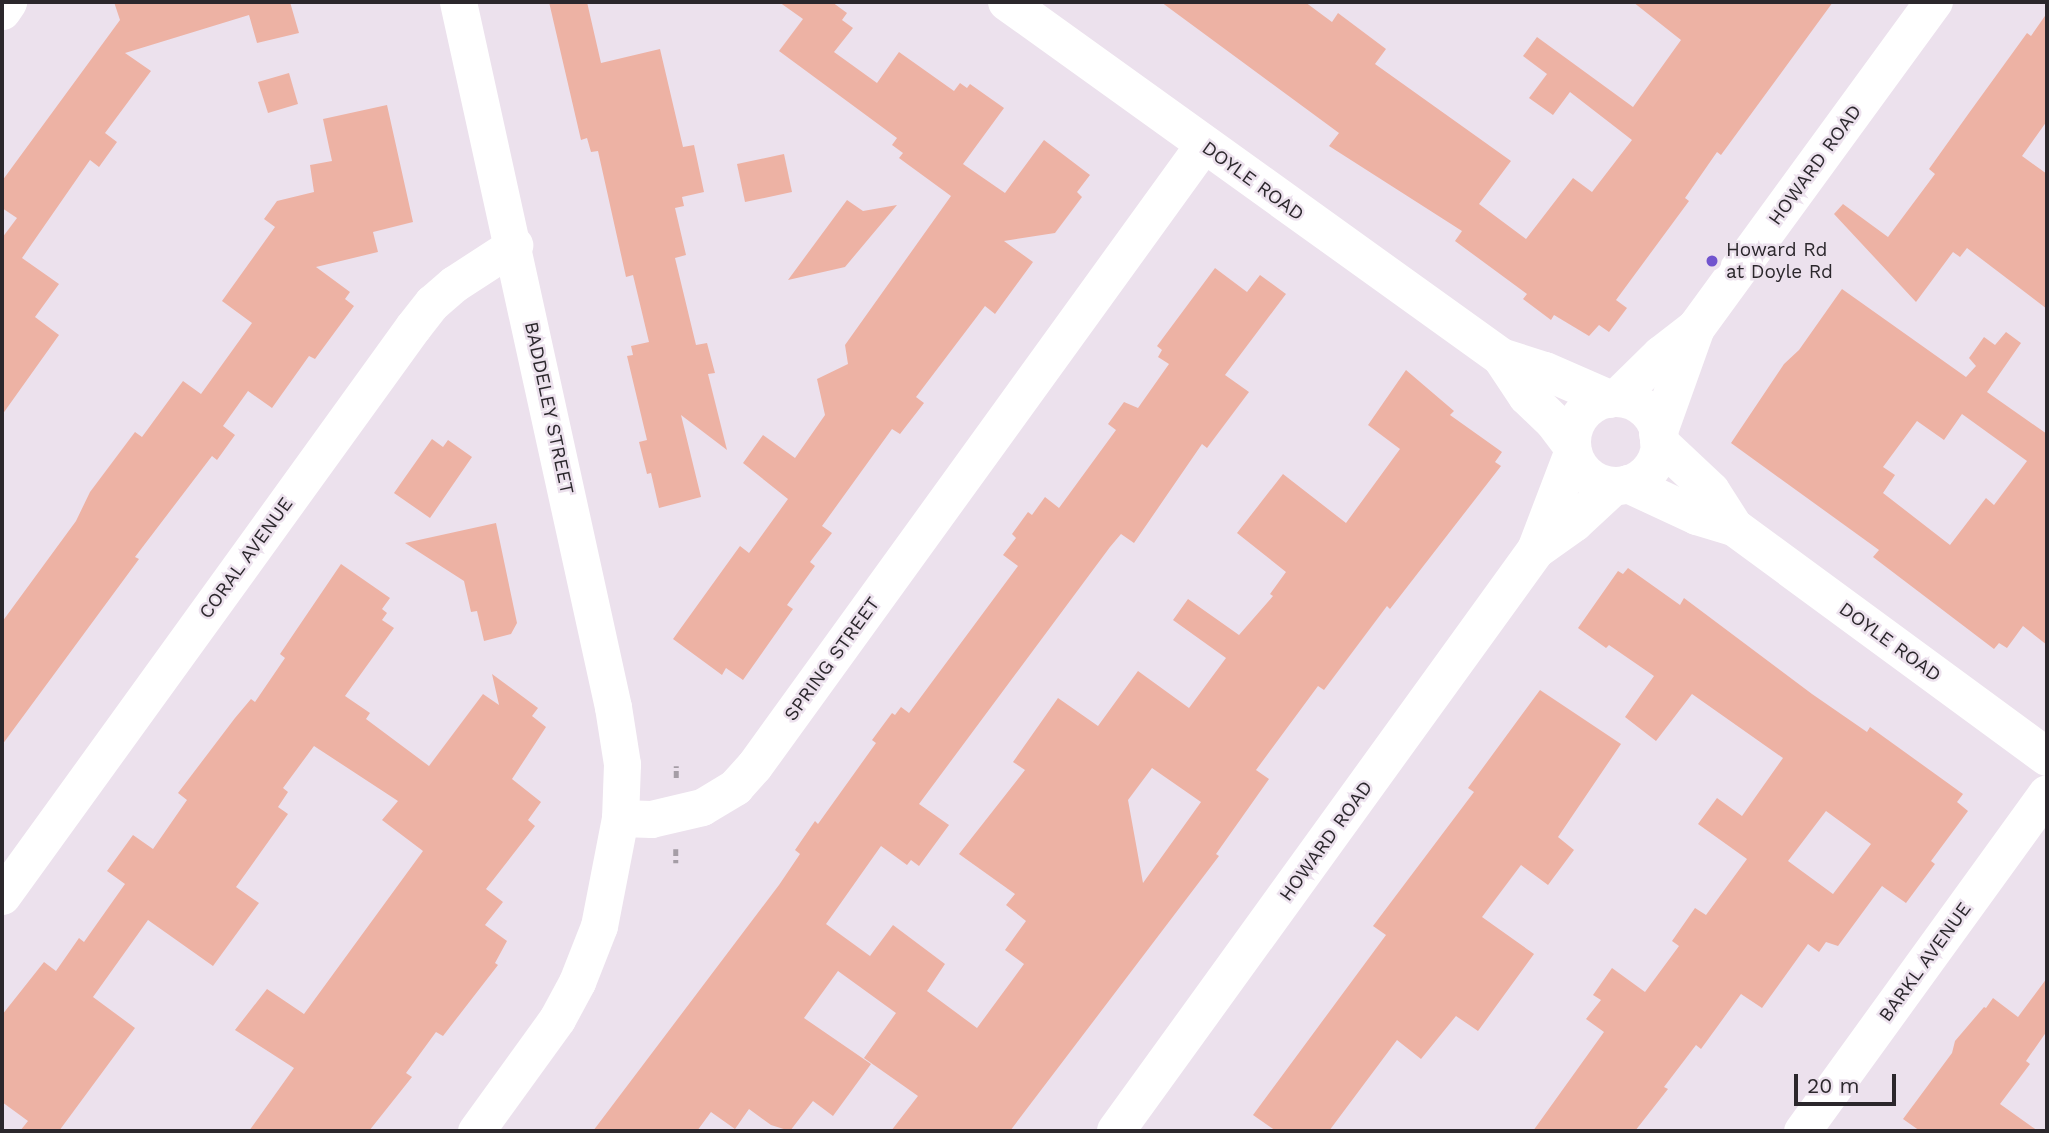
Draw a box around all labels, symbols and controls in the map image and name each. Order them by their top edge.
street label: HOWARD ROAD [1764,100,1866,230]
street label: DOYLE ROAD [1198,136,1308,226]
place label: Howard Rd at Doyle Rd [1726,239,1833,283]
marker: Howard Rd at Doyle Rd [1704,253,1720,269]
street label: BADDELEY STREET [519,319,579,497]
street label: CORAL AVENUE [194,492,298,624]
street label: SPRING STREET [779,593,885,725]
street label: DOYLE ROAD [1835,597,1945,687]
street label: HOWARD ROAD [1275,776,1377,906]
street label: BARKL AVENUE [1874,897,1976,1027]
scale bar [1797,1060,1898,1104]
text: 20 m [1807,1073,1859,1098]

